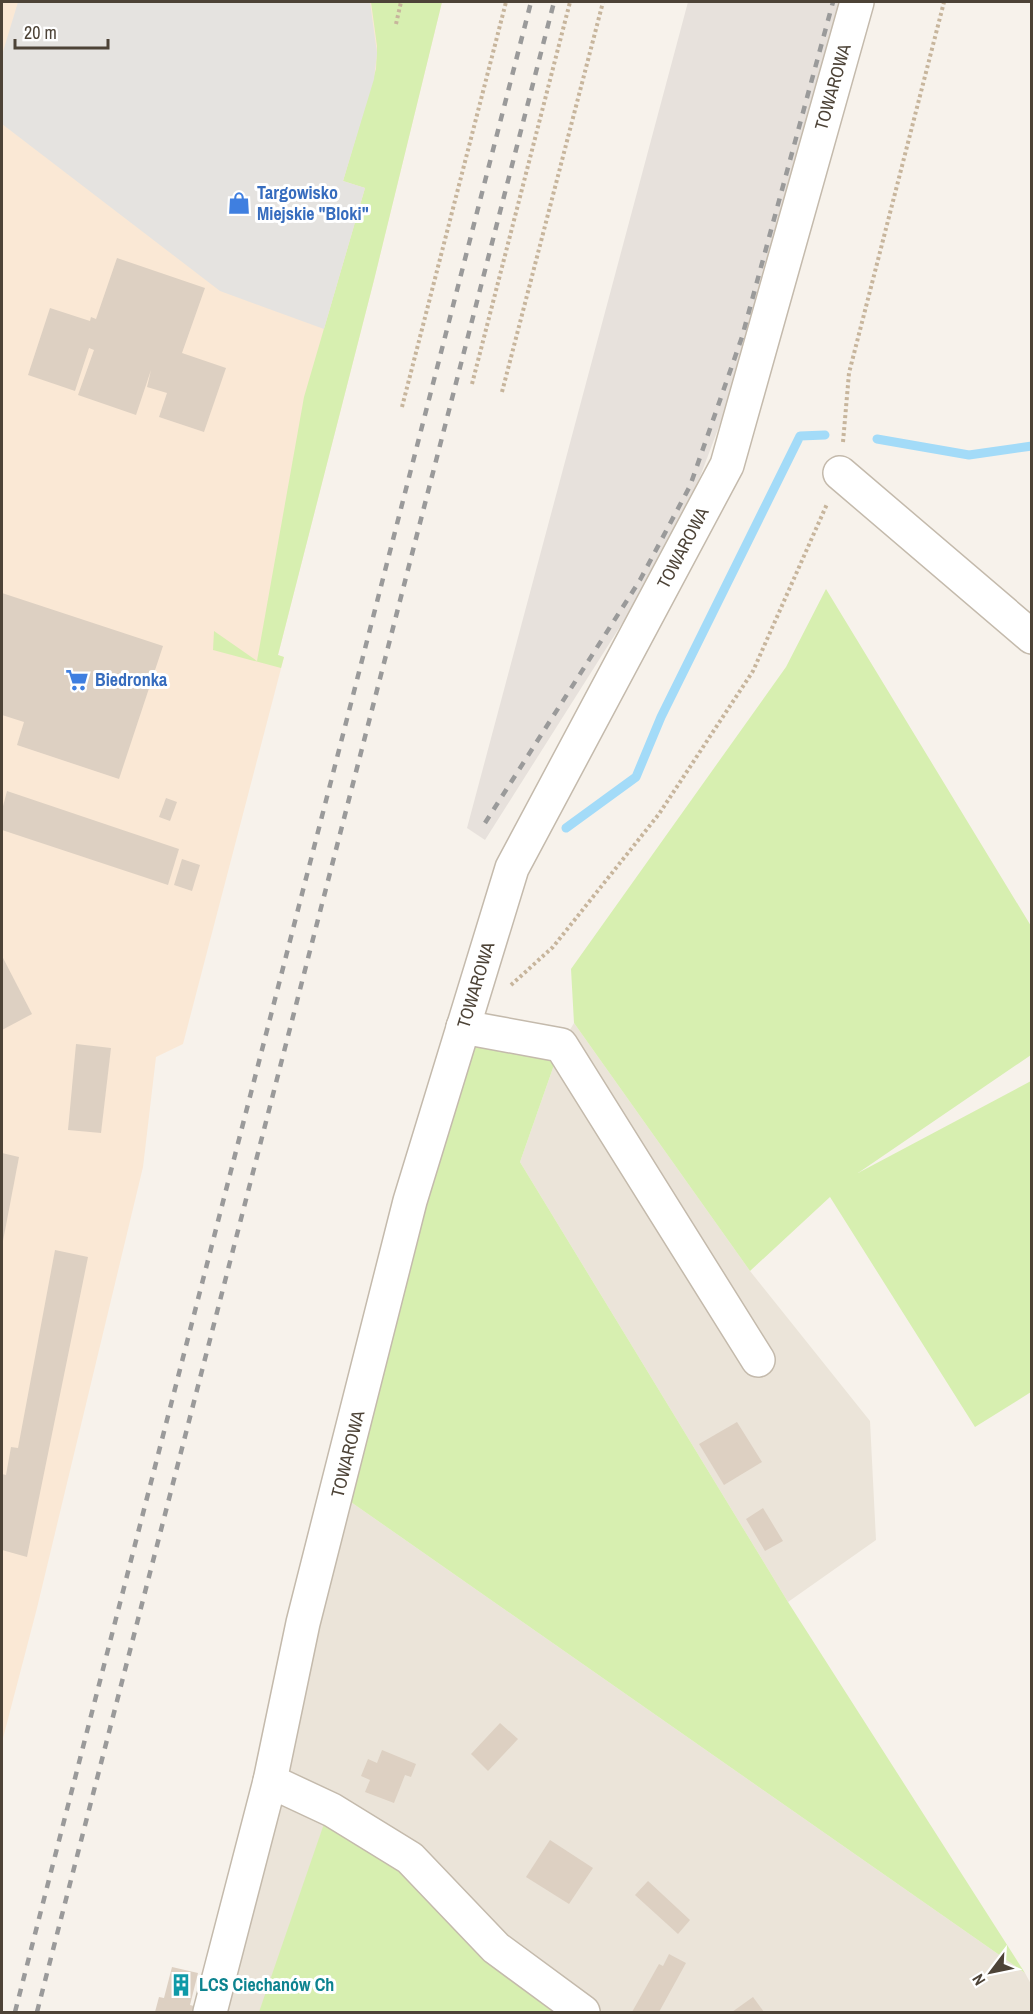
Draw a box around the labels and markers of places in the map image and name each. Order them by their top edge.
place label: Targowisko Miejskie "Bloki" [257,180,369,226]
shop icon: Targowisko Miejskie "Bloki" [226,190,252,216]
supermarket icon: Biedronka [64,667,90,693]
place label: Biedronka [95,667,168,692]
building icon: LCS Ciechanów Ch [168,1972,194,1998]
place label: LCS Ciechanów Ch [199,1972,334,1997]

